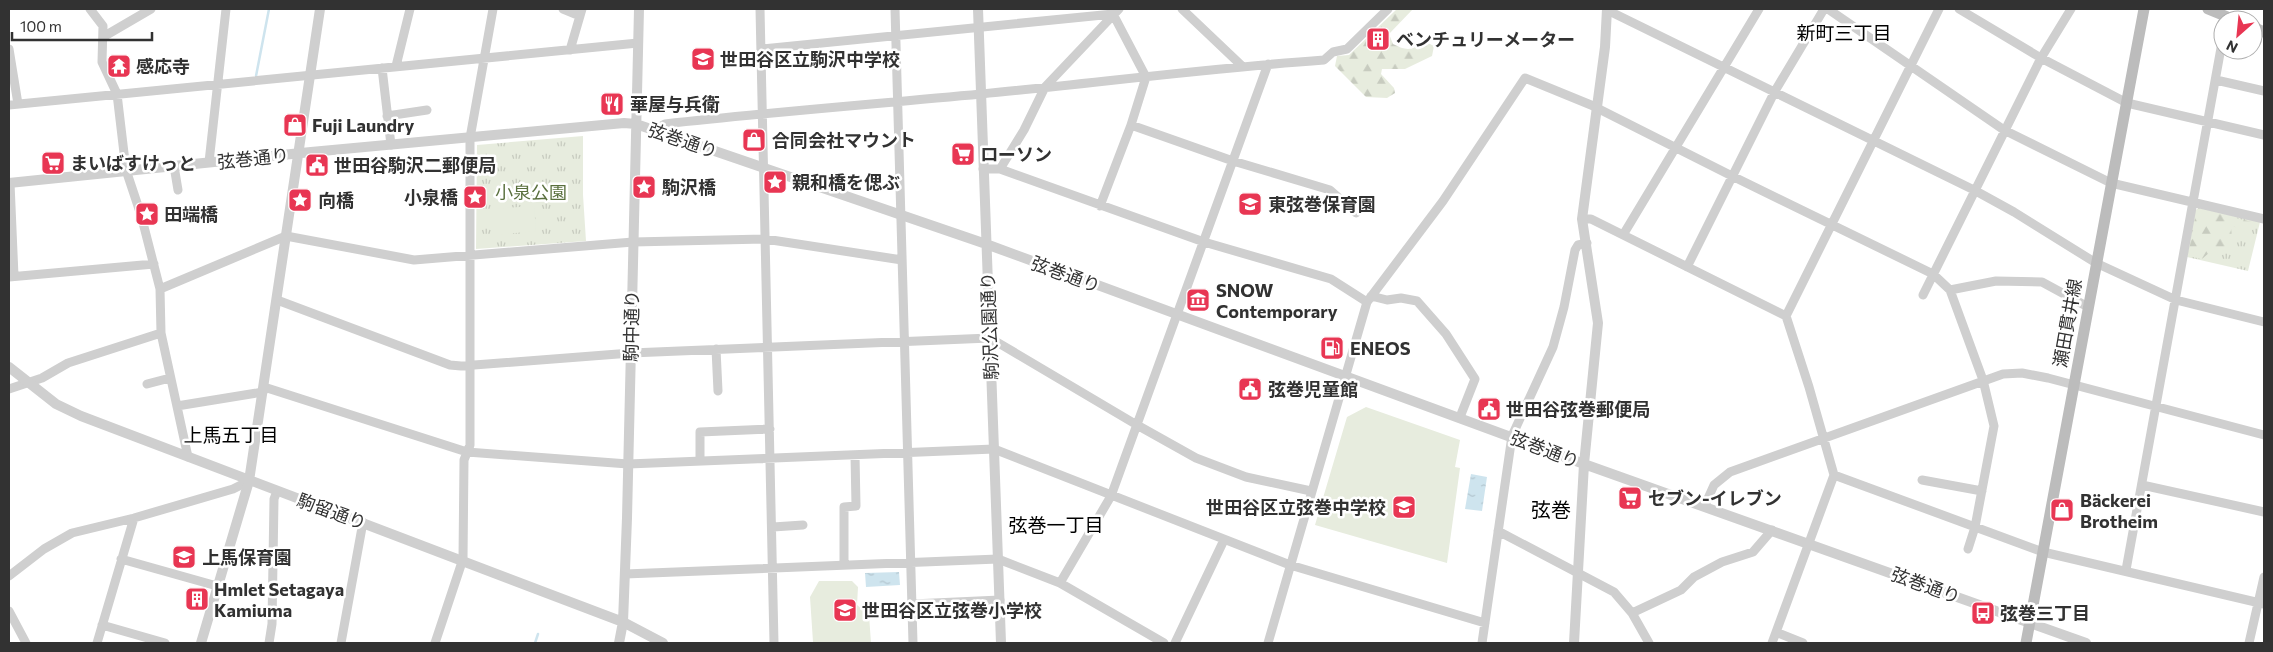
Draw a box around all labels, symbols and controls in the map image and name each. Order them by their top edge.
scale bar [12,10,152,42]
north arrow [2213,10,2263,60]
text: 100 m [20,17,62,35]
district label: 新町三丁目 [1796,21,1892,44]
building icon: ベンチュリーメーター [1365,26,1391,52]
place label: ベンチュリーメーター [1396,28,1575,50]
text: N [2223,37,2240,57]
school or university icon: 世田谷区立駒沢中学校 [690,46,716,72]
place label: 世田谷区立駒沢中学校 [720,48,900,70]
temple icon: 感応寺 [106,53,132,79]
place label: 感応寺 [136,55,190,77]
restaurant icon: 華屋与兵衛 [599,91,625,117]
place label: 華屋与兵衛 [630,93,720,115]
shop icon: Fuji Laundry [282,112,308,138]
place label: Fuji Laundry [312,114,415,136]
street label: 弦巻通り [645,118,721,162]
shop icon: 合同会社マウント [741,127,767,153]
place label: 合同会社マウント [772,129,916,151]
supermarket icon: ローソン [950,141,976,167]
street label: 弦巻通り [216,143,290,173]
place label: ローソン [980,143,1052,165]
supermarket icon: まいばすけっと [40,150,66,176]
place label: まいばすけっと [70,152,196,174]
public building icon: 世田谷駒沢二郵便局 [304,152,330,178]
place label: 世田谷駒沢二郵便局 [334,154,496,176]
place icon: 親和橋を偲ぶ [762,169,788,195]
place label: 親和橋を偲ぶ [792,171,900,193]
place icon: 駒沢橋 [631,174,657,200]
place label: 駒沢橋 [662,176,716,198]
park label: 小泉公園 [495,181,567,203]
place icon: 小泉橋 [462,184,488,210]
place label: 小泉橋 [404,186,458,208]
place icon: 向橋 [287,187,313,213]
place label: 向橋 [318,189,354,211]
school or university icon: 東弦巻保育園 [1237,191,1263,217]
place label: 東弦巻保育園 [1268,193,1376,215]
place icon: 田端橋 [134,201,160,227]
place label: 田端橋 [164,203,218,225]
street label: 弦巻通り [1028,251,1104,297]
street label: 駒沢公園通り [976,272,1002,380]
street label: 瀬田貫井線 [2048,277,2086,369]
place label: SNOW Contemporary [1216,279,1338,322]
museum icon: SNOW Contemporary [1185,287,1211,313]
street label: 駒中通り [619,290,643,362]
fuel station icon: ENEOS [1319,335,1345,361]
place label: ENEOS [1350,337,1411,359]
public building icon: 弦巻児童館 [1237,376,1263,402]
place label: 弦巻児童館 [1268,378,1358,400]
public building icon: 世田谷弦巻郵便局 [1476,396,1502,422]
place label: 世田谷弦巻郵便局 [1506,398,1650,420]
district label: 上馬五丁目 [183,423,279,446]
street label: 弦巻通り [1507,426,1583,472]
supermarket icon: セブン-イレブン [1617,485,1643,511]
place label: セブン-イレブン [1648,487,1782,509]
street label: 駒留通り [294,488,370,534]
place label: Bäckerei Brotheim [2080,489,2158,532]
school or university icon: 世田谷区立弦巻中学校 [1391,494,1417,520]
place label: 世田谷区立弦巻中学校 [1206,496,1386,518]
district label: 弦巻 [1531,497,1571,521]
shop icon: Bäckerei Brotheim [2049,497,2075,523]
district label: 弦巻一丁目 [1008,513,1104,536]
school or university icon: 上馬保育園 [171,544,197,570]
place label: 上馬保育園 [202,546,292,568]
street label: 弦巻通り [1888,562,1964,608]
place label: Hmlet Setagaya Kamiuma [214,578,344,621]
building icon: Hmlet Setagaya Kamiuma [184,586,210,612]
school or university icon: 世田谷区立弦巻小学校 [832,597,858,623]
place label: 世田谷区立弦巻小学校 [862,599,1042,621]
bus stop icon: 弦巻三丁目 [1970,600,1996,626]
place label: 弦巻三丁目 [2000,602,2090,624]

